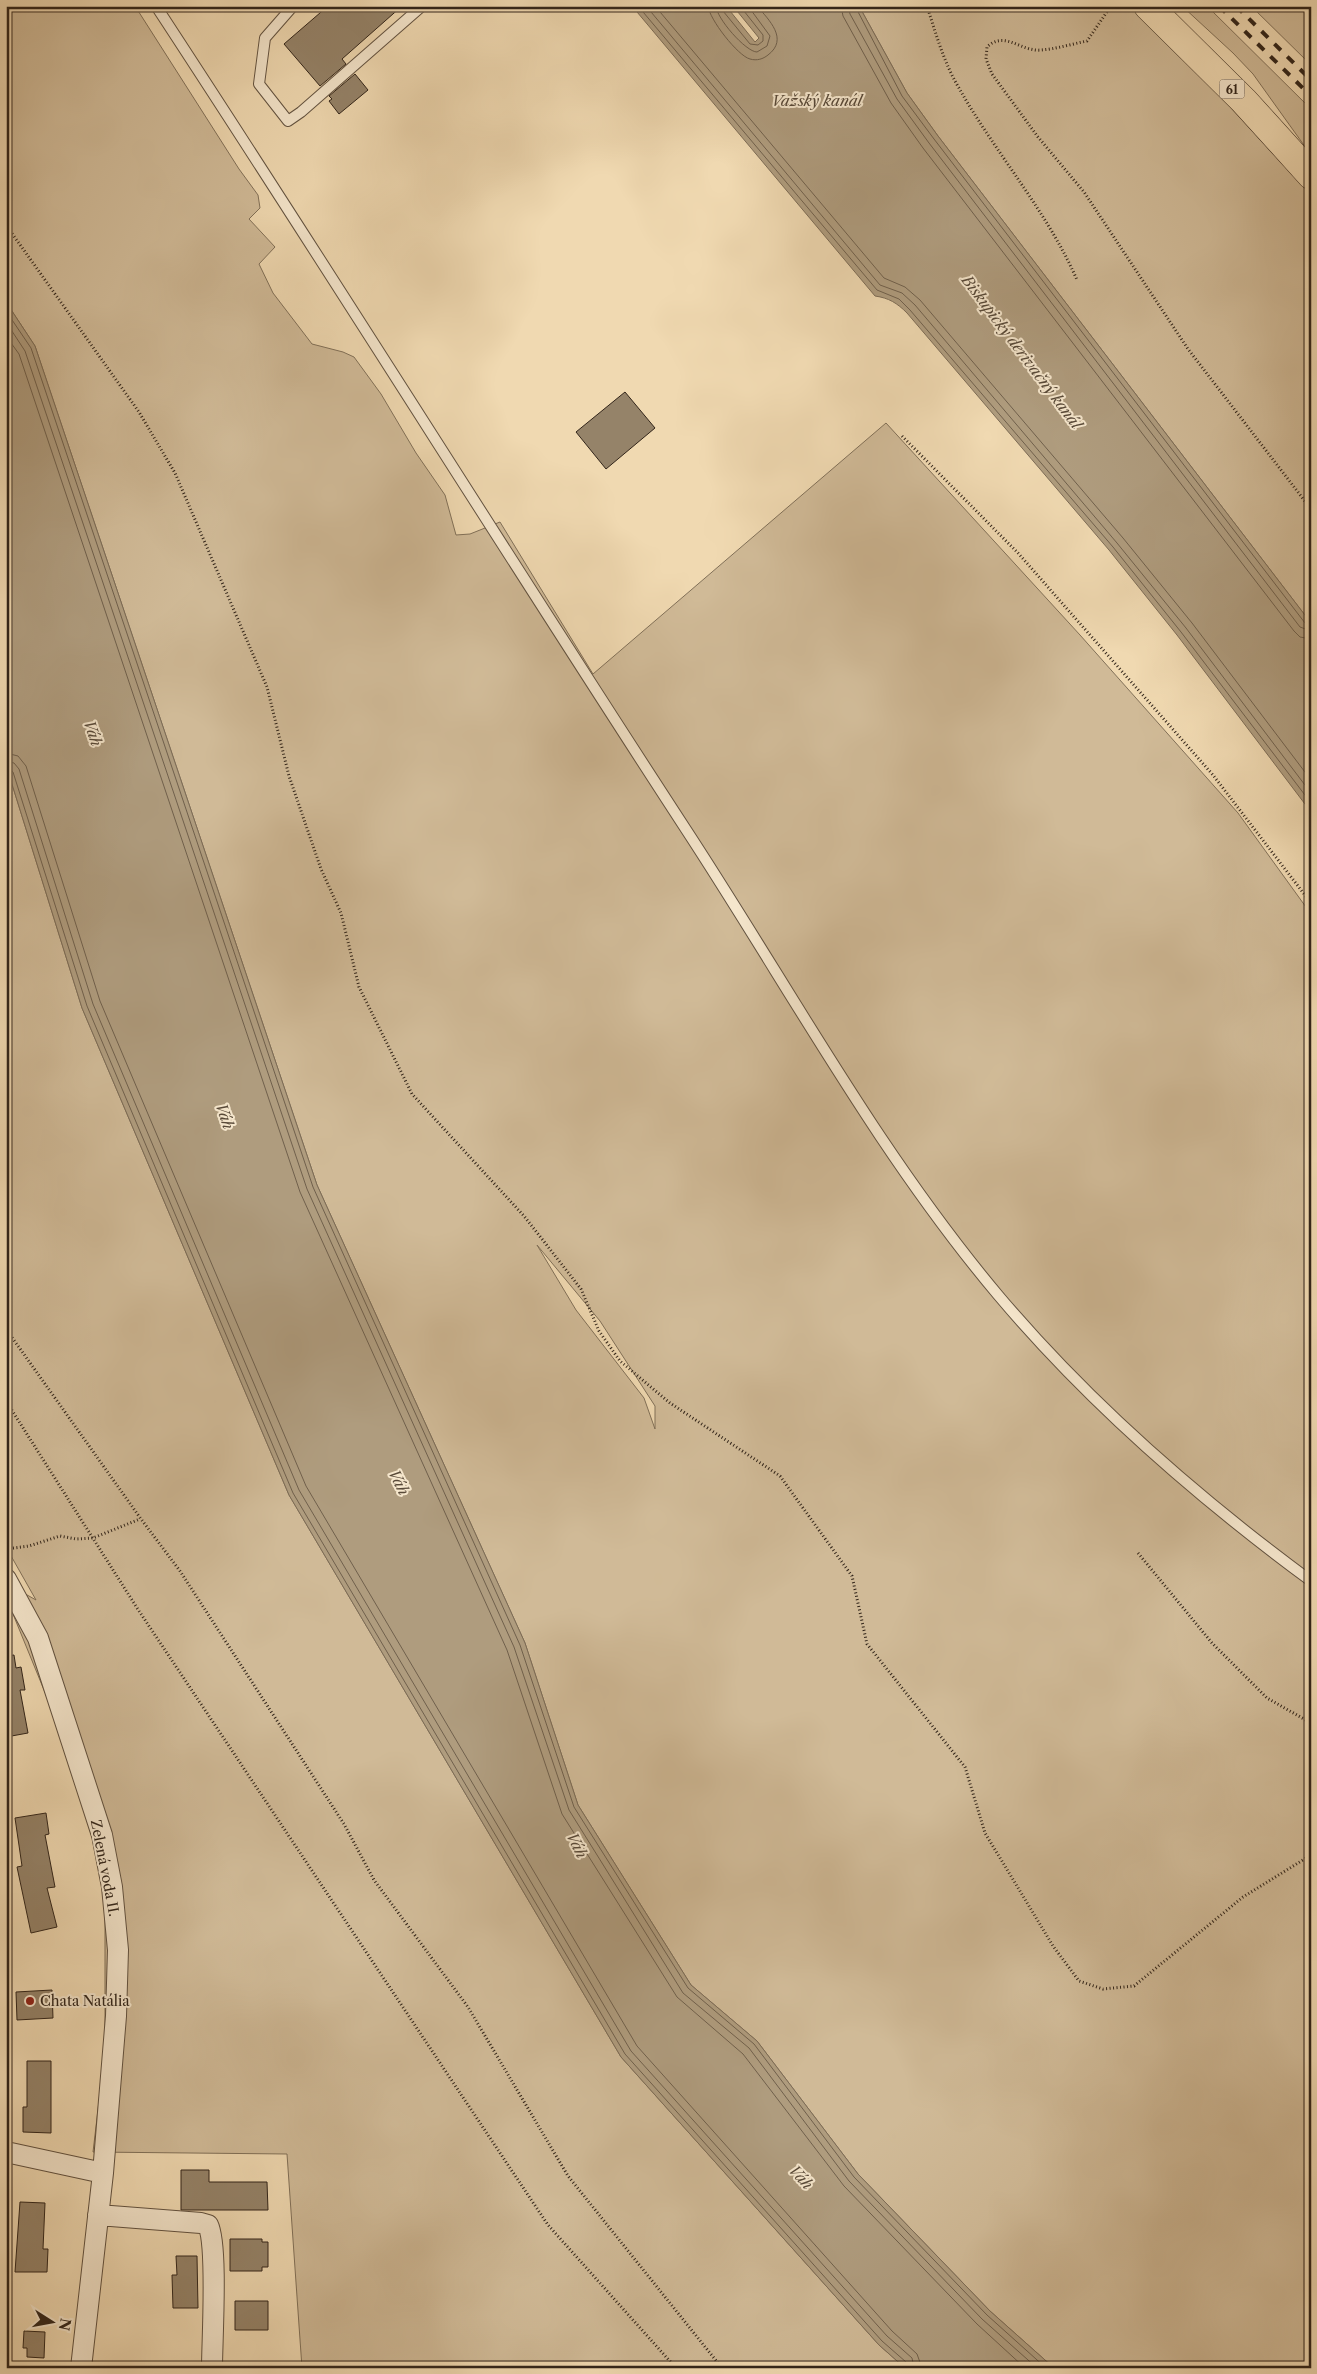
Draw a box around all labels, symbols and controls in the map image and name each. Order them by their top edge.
road number: 61 [1220,80,1244,98]
water label: Važský kanál [772,91,865,110]
water label: Biskupický derivačný kanál [957,270,1087,434]
water label: Váh [80,717,106,749]
water label: Váh [212,1100,238,1132]
water label: Váh [385,1466,413,1498]
street label: Zelená voda II. [87,1818,123,1918]
water label: Váh [563,1829,591,1861]
place label: Chata Natália [40,1992,130,2010]
marker: Chata Natália [24,1995,36,2007]
water label: Váh [785,2161,817,2193]
north arrow [28,2296,78,2346]
text: N [55,2317,75,2332]

